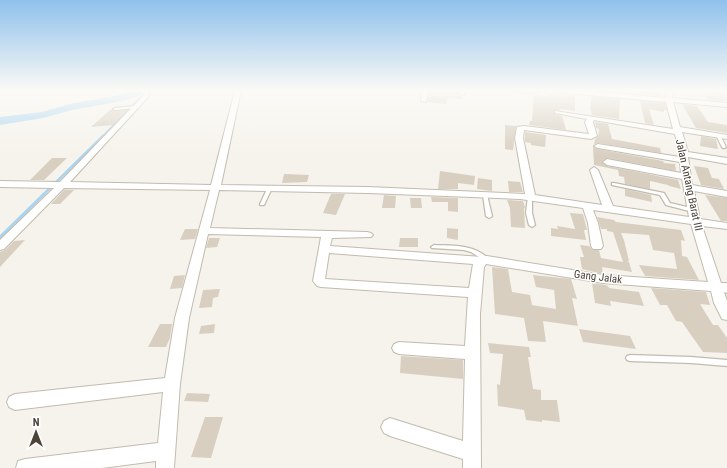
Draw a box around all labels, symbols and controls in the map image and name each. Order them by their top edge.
street label: Jalan Antang Barat III [673,138,705,232]
street label: Gang Jalak [573,268,623,286]
north arrow [16,412,56,452]
text: N [33,416,40,429]

